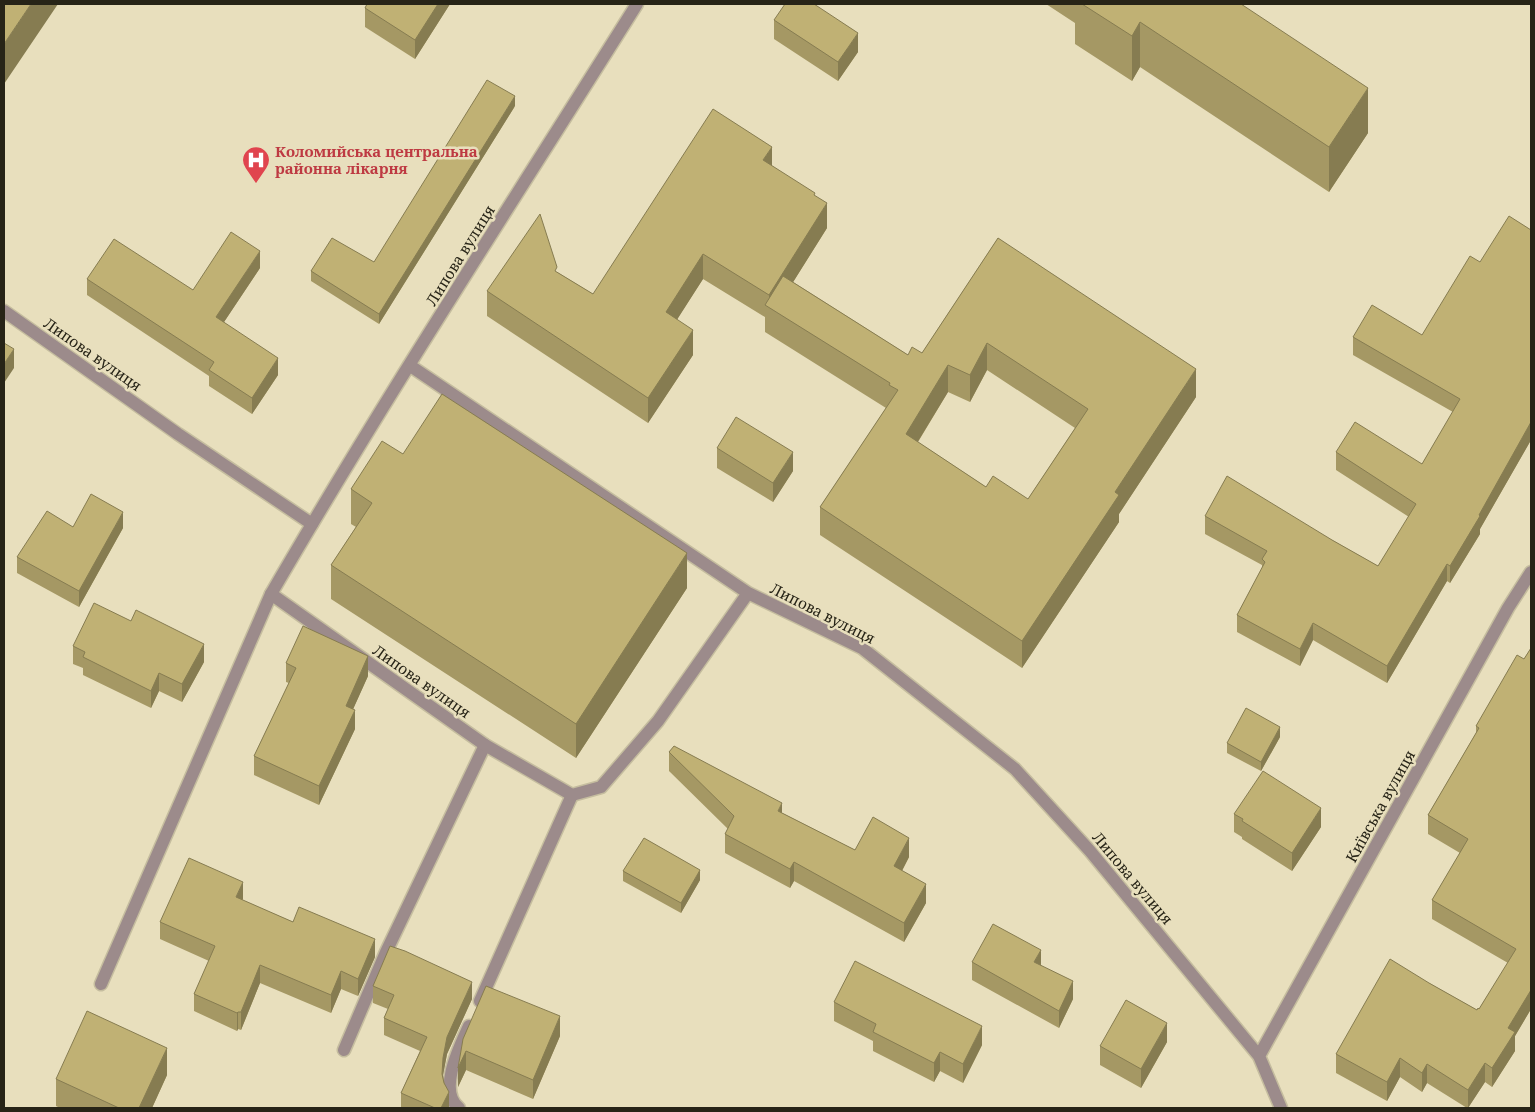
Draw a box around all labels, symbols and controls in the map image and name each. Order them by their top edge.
place label: Коломийська центральна районна лікарня [275,141,478,178]
hospital icon: Коломийська центральна районна лікарня [241,145,271,184]
street label: Липова вулиця [421,201,499,309]
street label: Липова вулиця [40,313,146,395]
street label: Липова вулиця [767,578,879,648]
street label: Липова вулиця [369,640,475,722]
street label: Київська вулиця [1341,746,1419,866]
street label: Липова вулиця [1088,828,1178,928]

